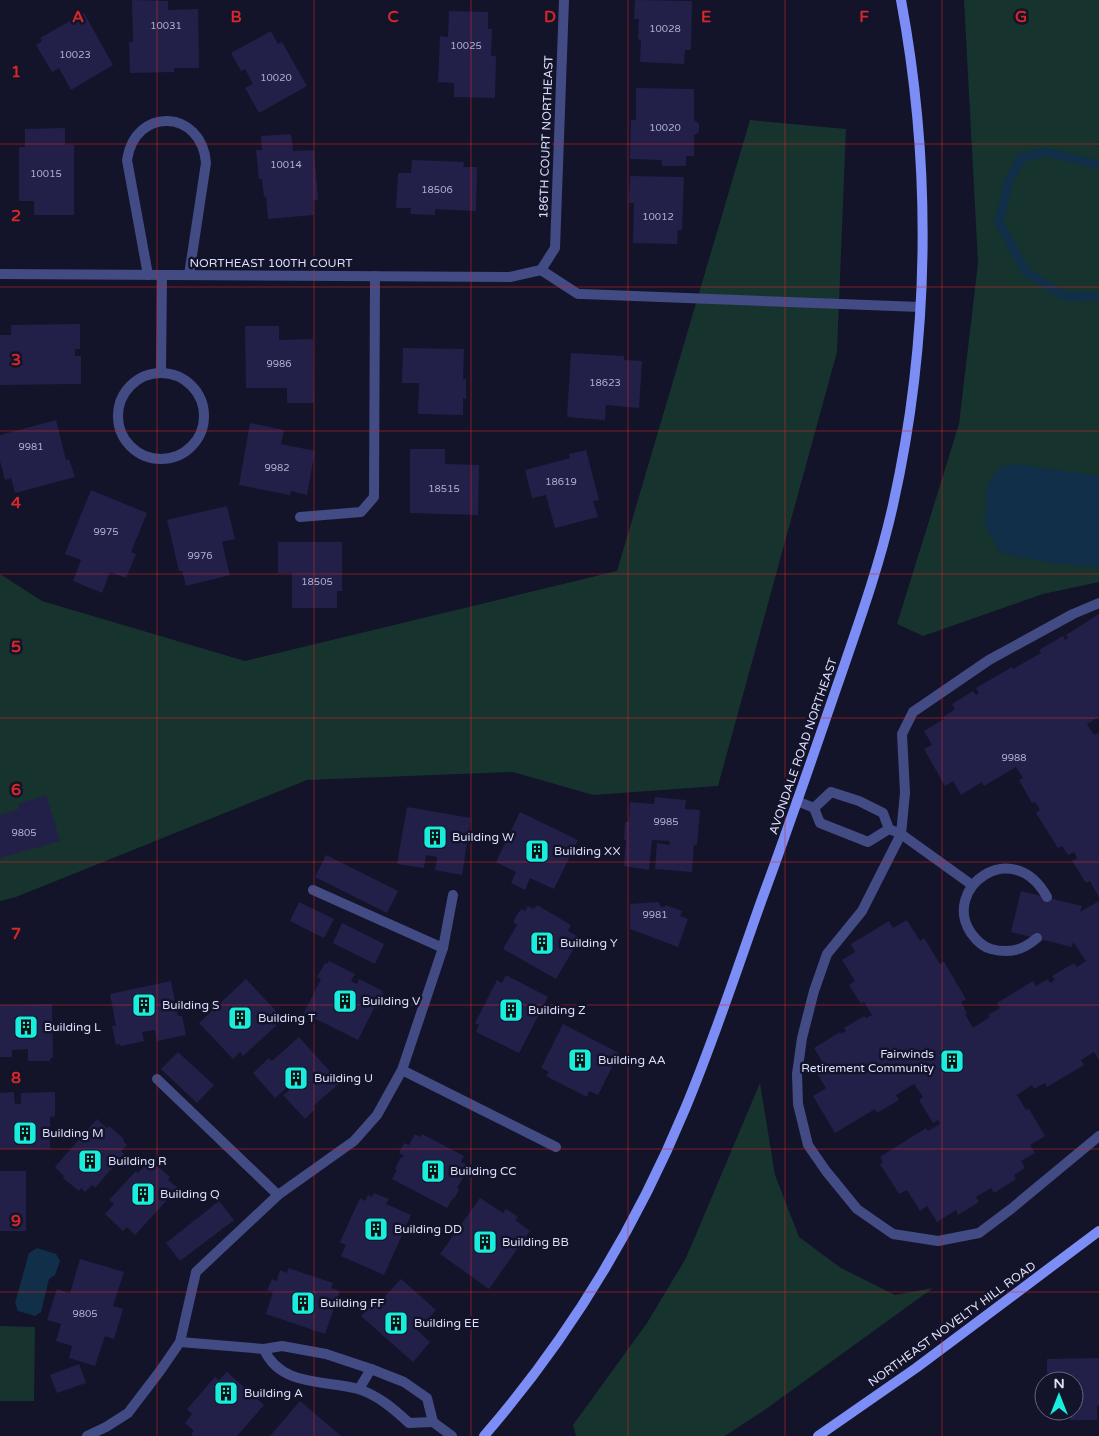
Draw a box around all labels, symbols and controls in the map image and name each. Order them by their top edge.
text: A [72,7,84,27]
text: B [230,7,242,27]
text: C [387,7,399,27]
text: D [544,7,556,27]
text: E [701,7,711,27]
text: F [859,7,869,27]
text: G [1015,7,1027,27]
house number: 10031 [150,20,182,32]
house number: 10028 [649,23,681,35]
house number: 10025 [450,40,482,52]
house number: 10023 [59,49,91,61]
street label: 186TH COURT NORTHEAST [536,55,556,219]
text: 1 [11,62,21,82]
house number: 10020 [260,72,292,84]
house number: 10020 [649,122,681,134]
house number: 10014 [270,159,302,171]
house number: 10015 [30,168,62,180]
house number: 18506 [421,184,453,196]
text: 2 [11,206,21,226]
house number: 10012 [642,211,674,223]
street label: NORTHEAST 100TH COURT [189,256,353,270]
text: 3 [11,350,21,370]
house number: 9986 [266,358,292,370]
house number: 18623 [589,377,621,389]
house number: 9981 [18,441,44,453]
house number: 9982 [264,462,290,474]
house number: 18619 [545,476,577,488]
house number: 18515 [428,483,460,495]
text: 4 [11,493,21,513]
house number: 9975 [93,526,119,538]
house number: 9976 [187,550,213,562]
house number: 18505 [301,576,333,588]
text: 5 [11,637,21,657]
street label: AVONDALE ROAD NORTHEAST [766,655,840,836]
house number: 9988 [1001,752,1027,764]
text: 6 [11,780,21,800]
house number: 9985 [653,816,679,828]
building icon: Building W [422,824,448,850]
house number: 9805 [11,827,37,839]
place label: Building W [452,830,514,844]
building icon: Building XX [524,838,550,864]
place label: Building XX [554,844,621,858]
house number: 9981 [642,909,668,921]
text: 7 [11,924,21,944]
building icon: Building Y [529,930,555,956]
place label: Building Y [560,936,618,950]
building icon: Building V [332,988,358,1014]
building icon: Building S [131,992,157,1018]
place label: Building V [362,994,421,1008]
building icon: Building Z [498,997,524,1023]
place label: Building S [162,998,219,1012]
place label: Building Z [528,1003,586,1017]
building icon: Building T [227,1005,253,1031]
place label: Building T [258,1011,316,1025]
building icon: Building L [13,1014,39,1040]
place label: Building L [44,1020,101,1034]
building icon: Building AA [567,1047,593,1073]
place label: Fairwinds Retirement Community [801,1047,935,1075]
building icon: Fairwinds Retirement Community [939,1048,965,1074]
place label: Building AA [598,1053,666,1067]
building icon: Building U [283,1065,309,1091]
text: 8 [11,1068,21,1088]
place label: Building U [314,1071,373,1085]
building icon: Building M [12,1120,38,1146]
place label: Building M [42,1126,104,1140]
building icon: Building R [77,1148,103,1174]
place label: Building R [108,1154,167,1168]
building icon: Building CC [420,1158,446,1184]
place label: Building CC [450,1164,517,1178]
building icon: Building Q [130,1181,156,1207]
place label: Building Q [160,1187,220,1201]
text: 9 [11,1211,21,1231]
building icon: Building DD [363,1216,389,1242]
place label: Building DD [394,1222,462,1236]
building icon: Building BB [472,1229,498,1255]
place label: Building BB [502,1235,569,1249]
street label: NORTHEAST NOVELTY HILL ROAD [866,1258,1038,1390]
building icon: Building FF [290,1290,316,1316]
place label: Building FF [320,1296,385,1310]
house number: 9805 [72,1308,98,1320]
building icon: Building EE [383,1310,409,1336]
place label: Building EE [414,1316,480,1330]
north arrow [1034,1371,1084,1421]
text: N [1053,1375,1065,1392]
building icon: Building A [213,1380,239,1406]
place label: Building A [244,1386,303,1400]

